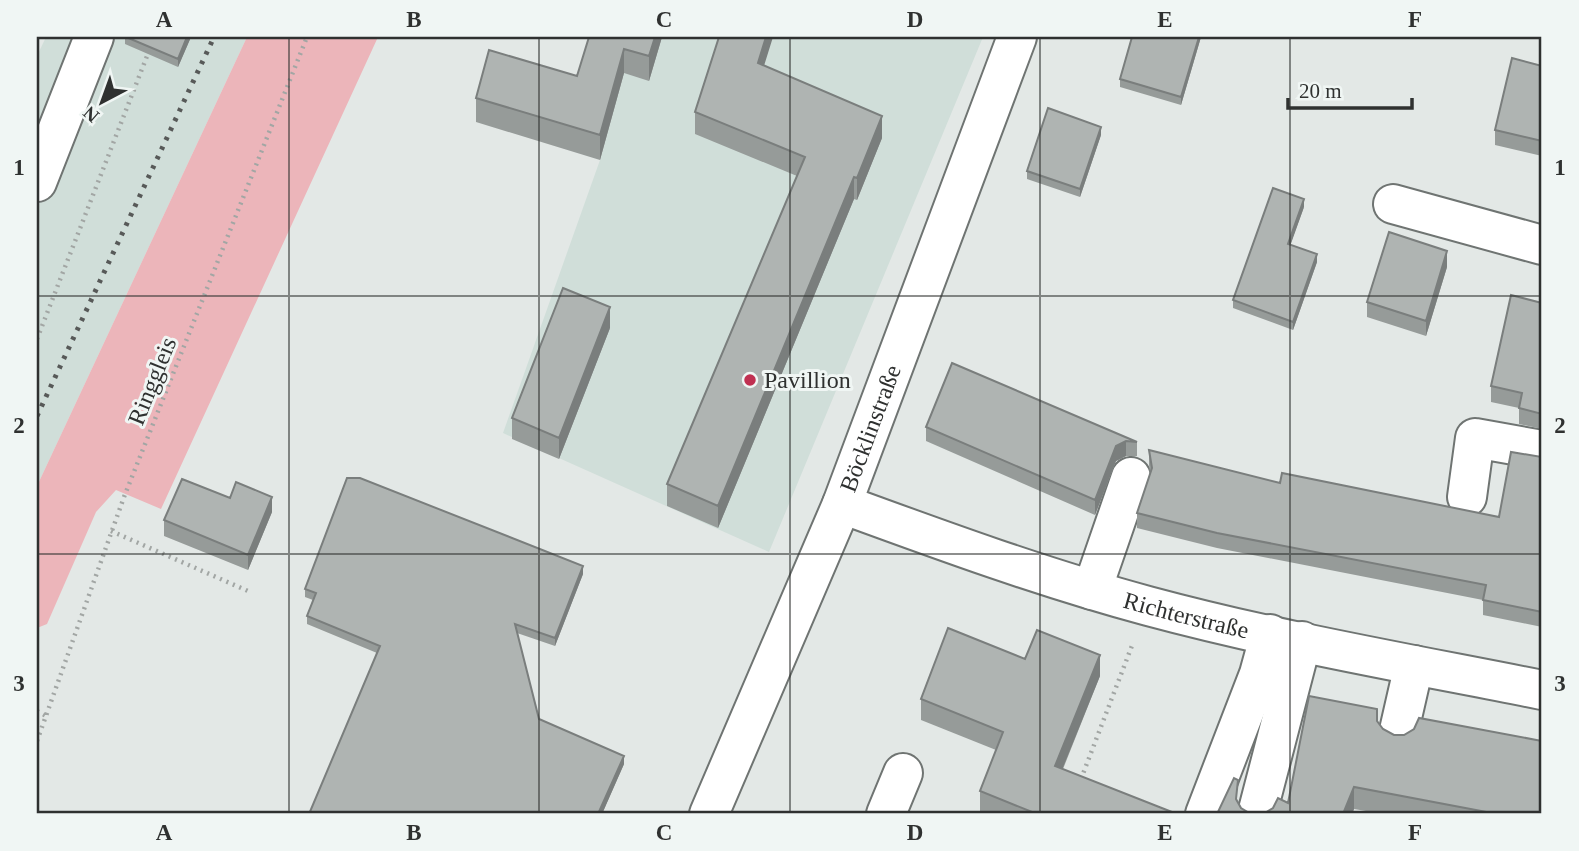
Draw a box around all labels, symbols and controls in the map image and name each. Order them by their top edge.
text: A [156,7,173,32]
text: B [406,7,422,32]
text: C [656,7,672,32]
text: D [907,7,923,32]
text: E [1157,7,1173,32]
text: F [1408,7,1422,32]
north arrow [66,66,136,136]
scale bar [1288,66,1413,110]
text: 20 m [1299,79,1342,103]
text: N [79,102,103,127]
text: 1 [13,155,25,180]
text: 1 [1554,155,1566,180]
street label: Ringgleis [123,333,181,429]
street label: Böcklinstraße [835,361,906,495]
place label: Pavillion [764,367,851,393]
marker: Pavillion [742,372,758,388]
text: 2 [13,413,25,438]
text: 2 [1554,413,1566,438]
street label: Richterstraße [1121,587,1251,643]
text: 3 [13,671,25,696]
text: 3 [1554,671,1566,696]
text: A [156,820,173,845]
text: B [406,820,422,845]
text: C [656,820,672,845]
text: D [907,820,923,845]
text: E [1157,820,1173,845]
text: F [1408,820,1422,845]

